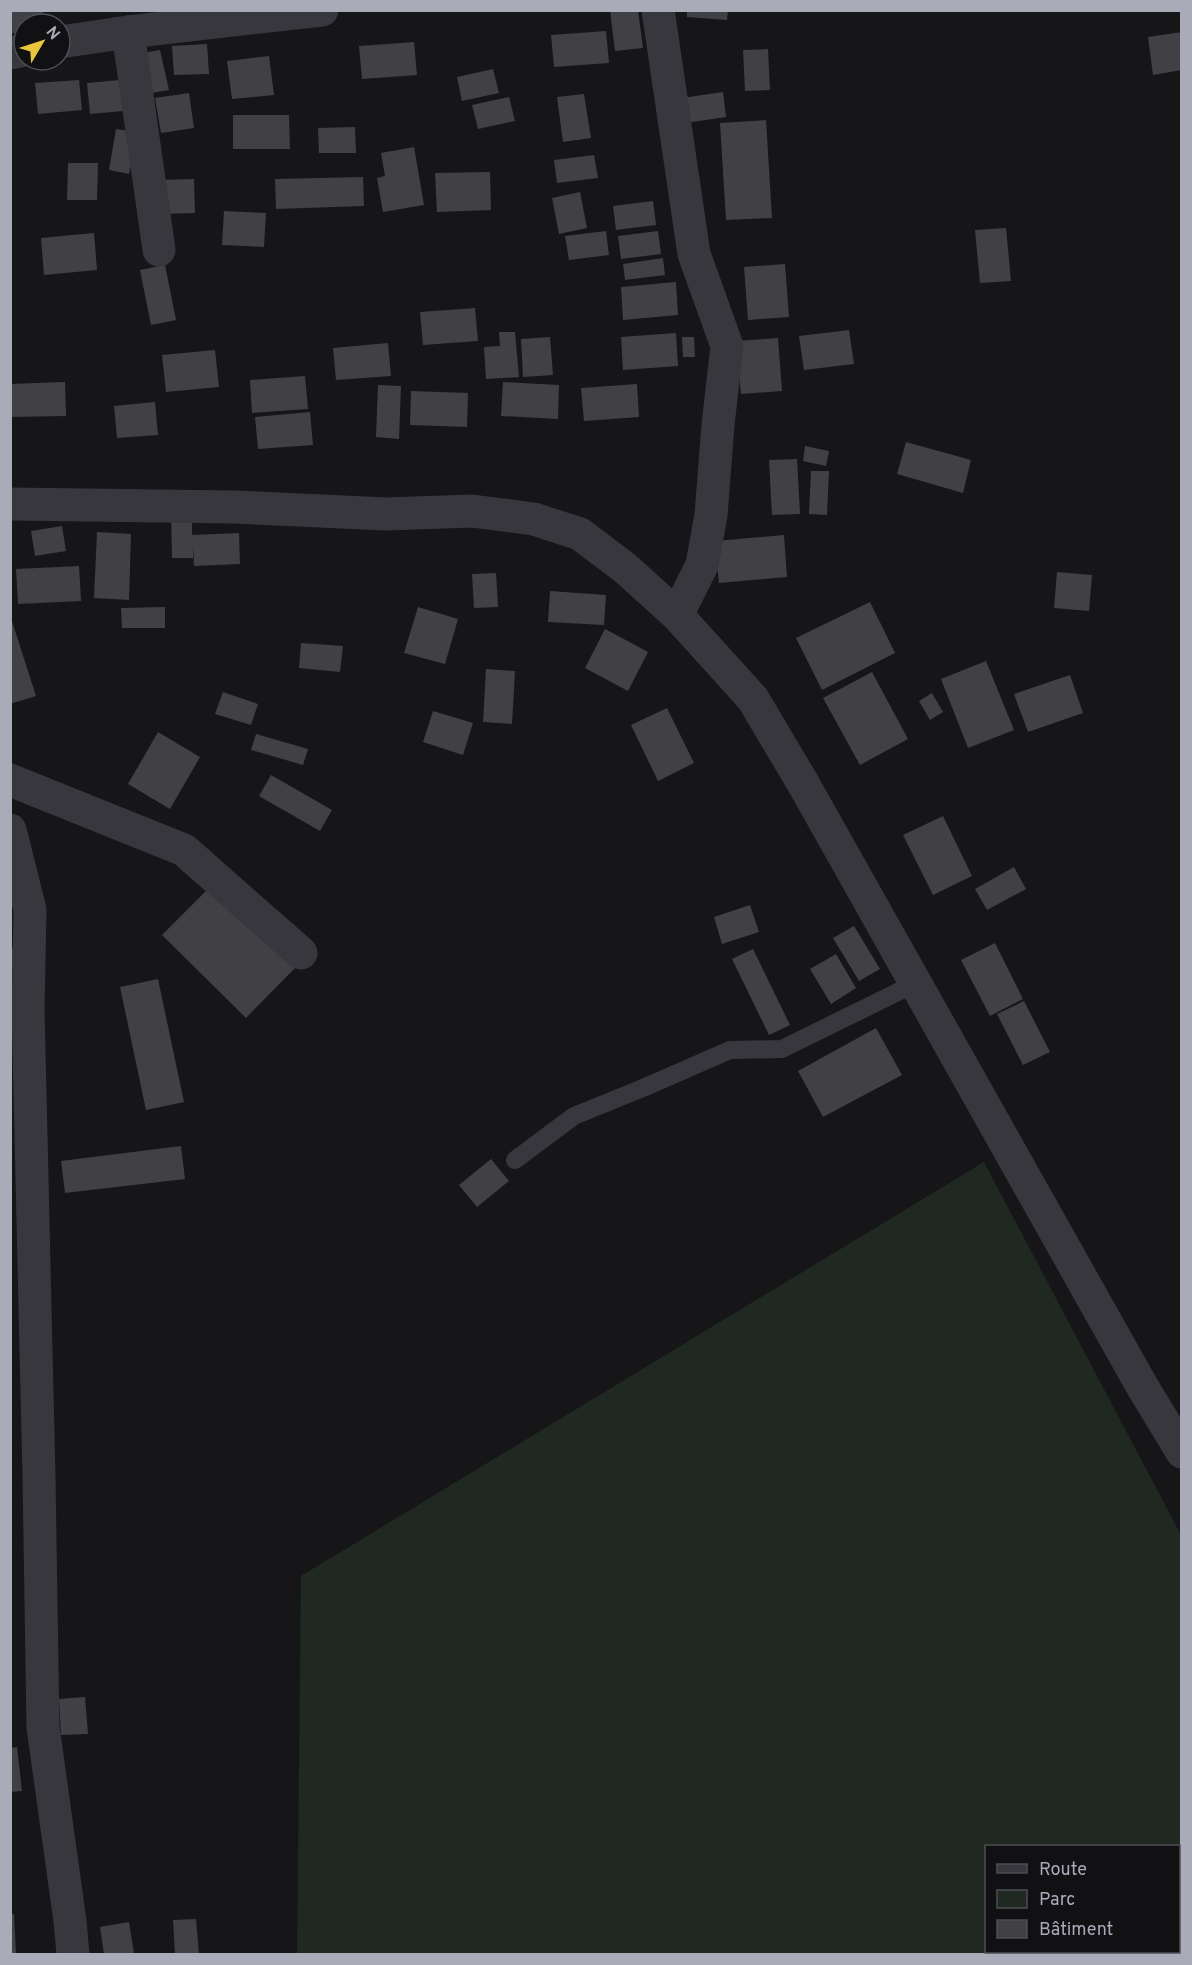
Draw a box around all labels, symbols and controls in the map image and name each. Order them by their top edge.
north arrow [12,12,72,72]
text: N [41,23,63,45]
legend [985,1845,1180,1953]
text: Route [1039,1859,1087,1882]
text: Parc [1039,1889,1075,1912]
text: Bâtiment [1039,1919,1113,1942]

